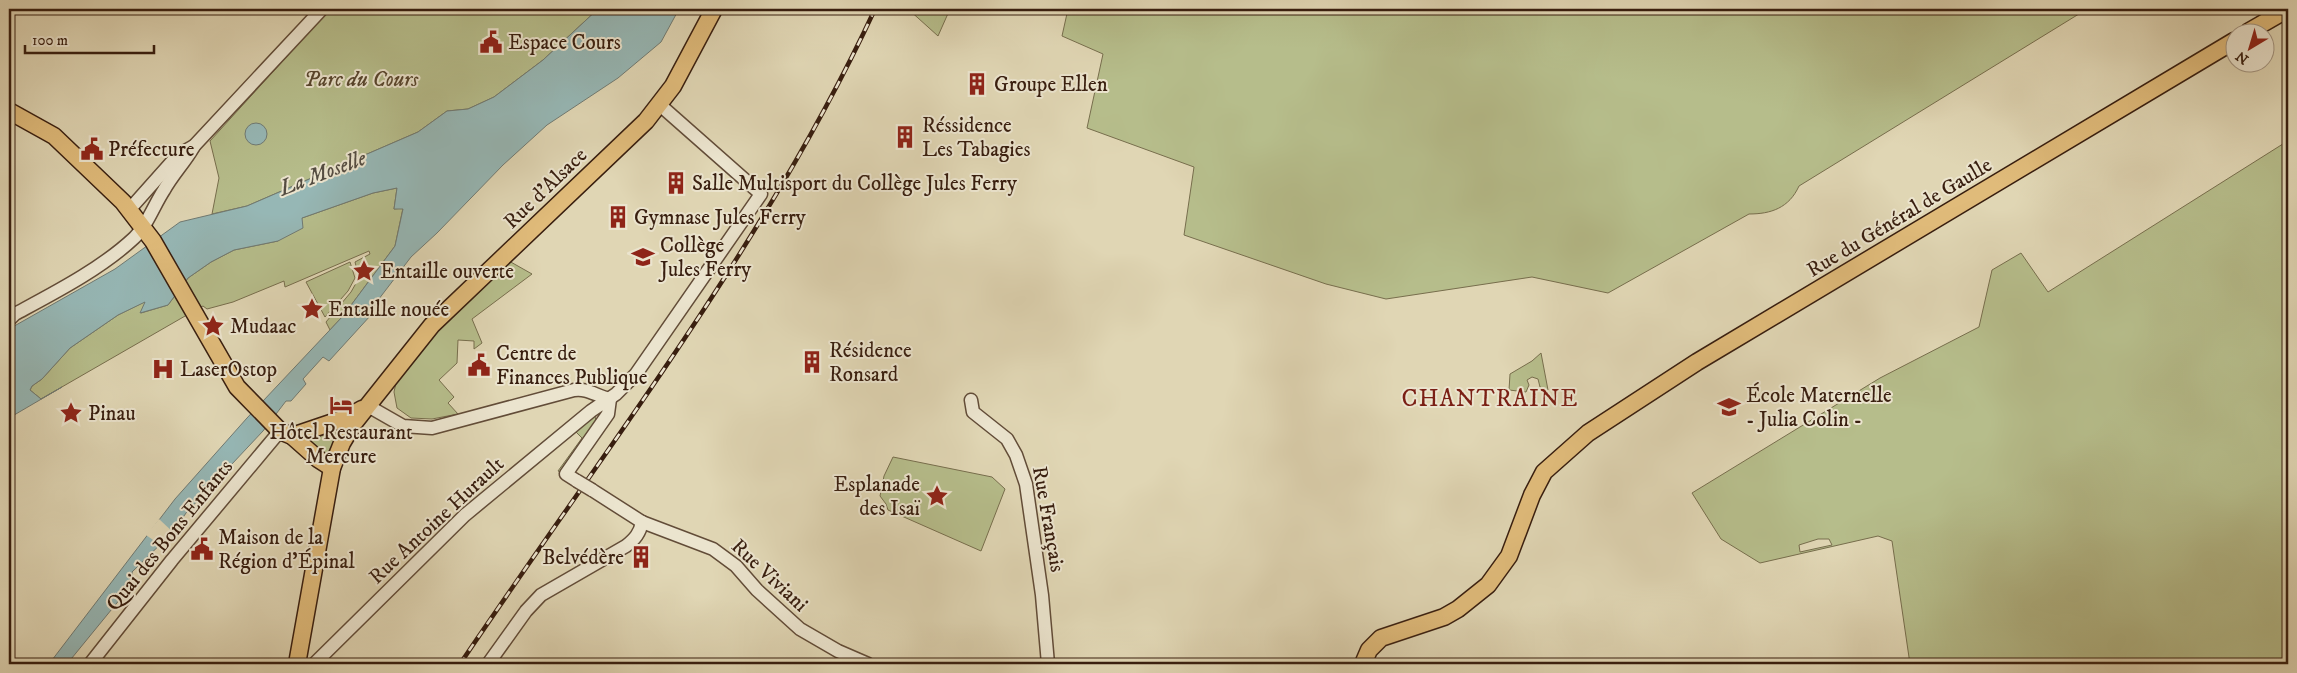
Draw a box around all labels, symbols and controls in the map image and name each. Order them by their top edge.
scale bar [25,22,154,54]
north arrow [2224,22,2274,72]
public building icon: Espace Cours [478,29,504,55]
place label: Espace Cours [508,30,621,56]
text: 100 m [32,31,68,50]
text: N [2232,47,2253,68]
park label: Parc du Cours [304,67,419,93]
building icon: Groupe Ellen [964,71,990,97]
place label: Groupe Ellen [994,72,1108,98]
place label: Réssidence Les Tabagies [922,113,1030,163]
building icon: Réssidence Les Tabagies [892,124,918,150]
public building icon: Préfecture [79,136,105,162]
place label: Préfecture [108,137,195,163]
street label: Rue d'Alsace [499,142,593,235]
water label: La Moselle [274,144,370,203]
street label: Rue du Général de Gaulle [1802,152,1997,283]
building icon: Salle Multisport du Collège Jules Ferry [663,170,689,196]
place label: Salle Multisport du Collège Jules Ferry [692,171,1018,197]
building icon: Gymnase Jules Ferry [605,204,631,230]
place label: Gymnase Jules Ferry [634,205,807,231]
place label: Collège Jules Ferry [658,233,752,283]
school or university icon: Collège Jules Ferry [630,244,656,270]
place icon: Entaille ouverte [351,258,377,284]
place label: Entaille ouverte [380,259,514,285]
place icon: Entaille nouée [299,296,325,322]
place label: Entaille nouée [328,297,449,323]
place icon: Mudaac [200,313,226,339]
place label: Mudaac [230,314,296,340]
place label: Résidence Ronsard [829,338,912,388]
place label: Centre de Finances Publique [496,341,648,391]
building icon: Résidence Ronsard [799,349,825,375]
public building icon: Centre de Finances Publique [466,352,492,378]
hospital icon: LaserOstop [150,356,176,382]
place label: LaserOstop [180,357,277,383]
place label: École Maternelle - Julia Colin - [1746,382,1892,433]
district label: CHANTRAINE [1401,384,1579,414]
hotel icon: Hôtel Restaurant Mercure [328,392,354,418]
school or university icon: École Maternelle - Julia Colin - [1716,394,1742,420]
place icon: Pinau [58,400,84,426]
place label: Pinau [88,401,136,427]
place label: Hôtel Restaurant Mercure [269,420,413,470]
street label: Rue Antoine Hurault [364,451,510,590]
street label: Quai des Bons Enfants [101,455,239,617]
street label: Rue Français [1026,464,1070,574]
place label: Esplanade des Isaï [833,472,921,522]
place icon: Esplanade des Isaï [924,483,950,509]
place label: Maison de la Région d'Épinal [218,525,355,575]
street label: Rue Viviani [725,534,813,618]
public building icon: Maison de la Région d'Épinal [189,536,215,562]
building icon: Belvédère [628,544,654,570]
place label: Belvédère [542,545,624,571]

